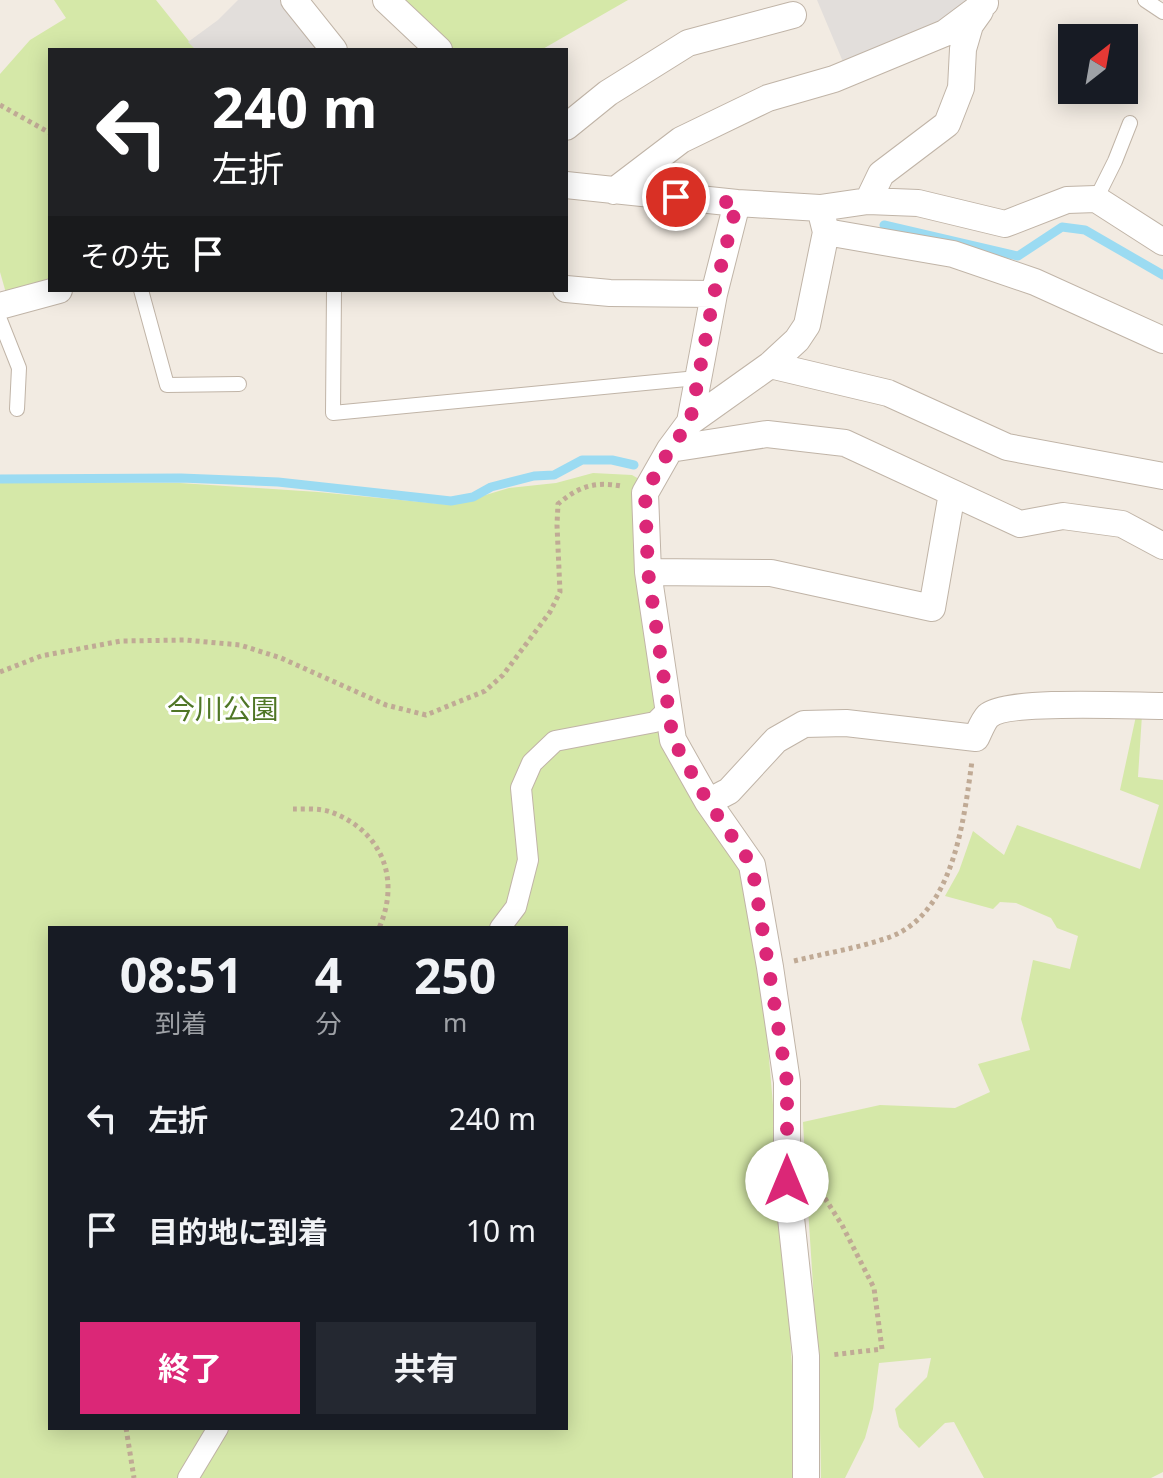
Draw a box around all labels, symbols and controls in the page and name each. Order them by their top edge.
north arrow [1058,24,1138,104]
map controls [1058,24,1138,104]
text: 240 m [212,68,377,144]
icon: left [80,80,184,184]
text: 左折 [212,144,284,193]
pin [642,163,710,231]
icon: arrive [654,175,698,219]
icon: arrive [186,232,230,276]
text: その先 [80,235,170,276]
park label: 今川公園 [167,689,279,727]
text: 08:51 [120,942,243,1007]
text: 4 [315,942,342,1007]
text: 250 [414,943,496,1008]
text: m [443,1004,467,1040]
text: 到着 [155,1005,207,1041]
text: 分 [315,1005,341,1041]
icon: left [80,1096,124,1140]
text: 240 m [449,1098,536,1139]
text: 左折 [148,1099,208,1140]
position arrow [745,1139,829,1223]
icon: arrive [80,1208,124,1252]
text: 10 m [466,1210,536,1251]
text: 目的地に到着 [148,1211,328,1252]
button: 終了 [80,1322,300,1414]
button: 共有 [316,1322,536,1414]

